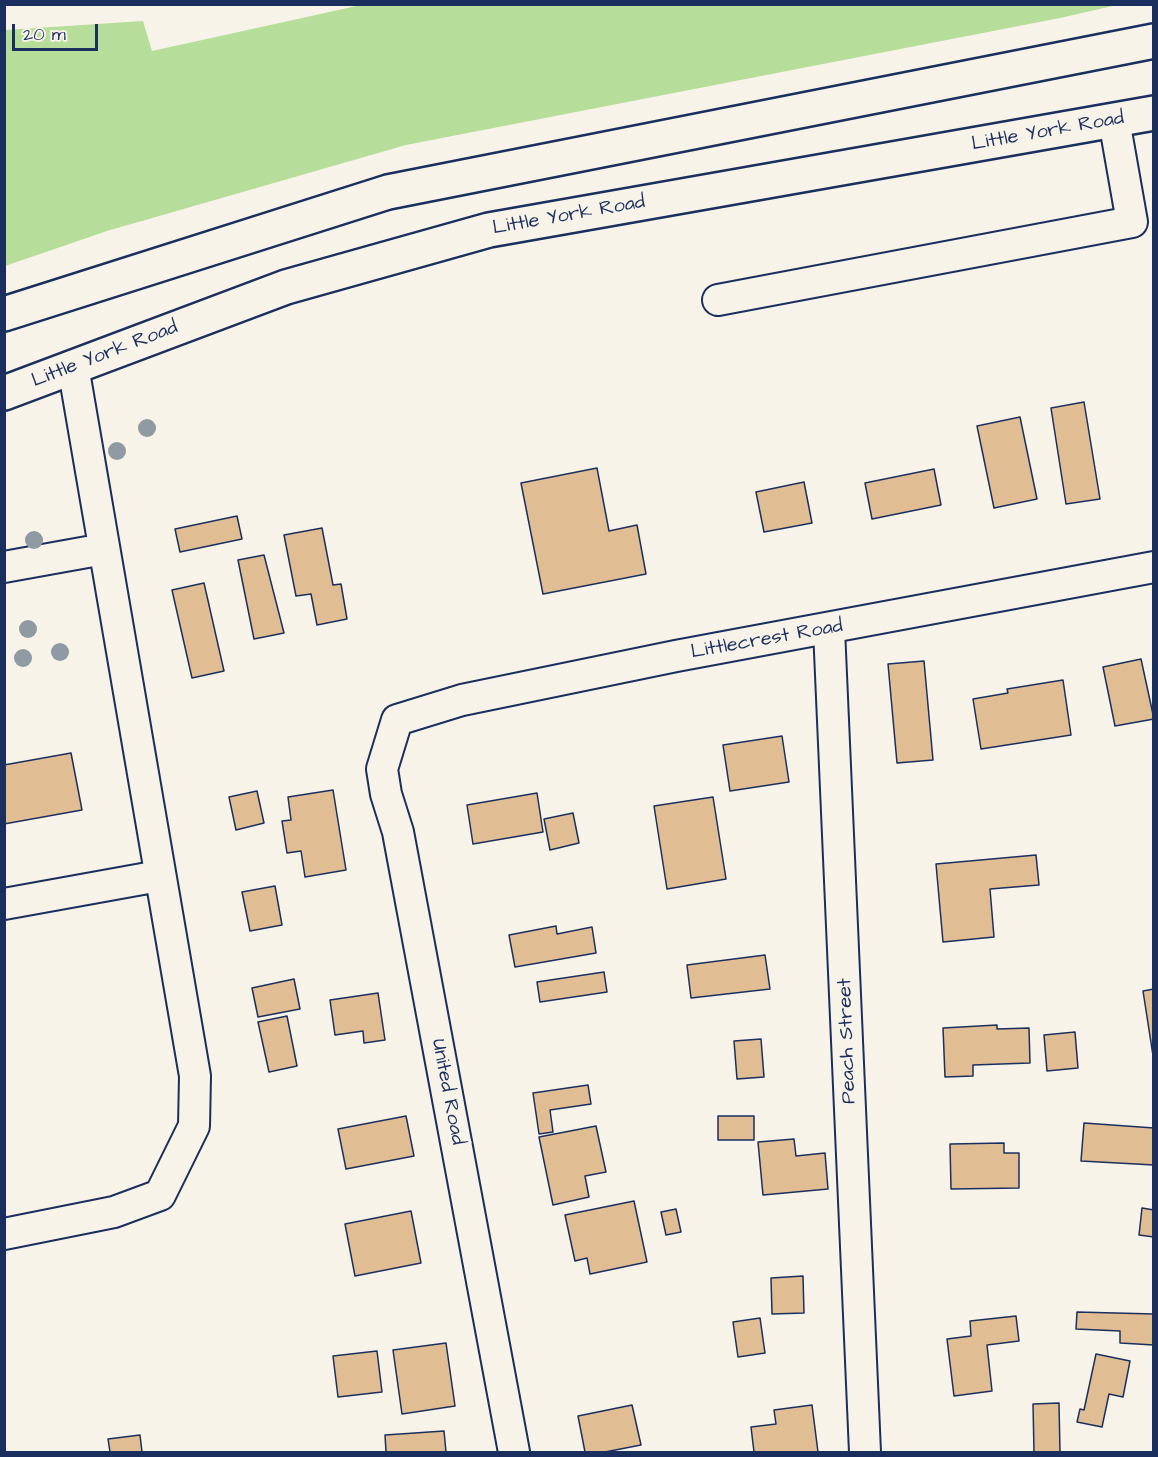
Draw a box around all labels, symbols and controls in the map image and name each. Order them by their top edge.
scale bar [15,12,100,50]
text: 20 m [23,22,66,47]
street label: Little York Road [970,107,1126,157]
street label: Little York Road [491,191,647,241]
street label: Little York Road [29,316,181,394]
street label: Littlecrest Road [689,615,845,665]
street label: Peach Street [834,978,862,1104]
street label: United Road [425,1037,469,1147]

